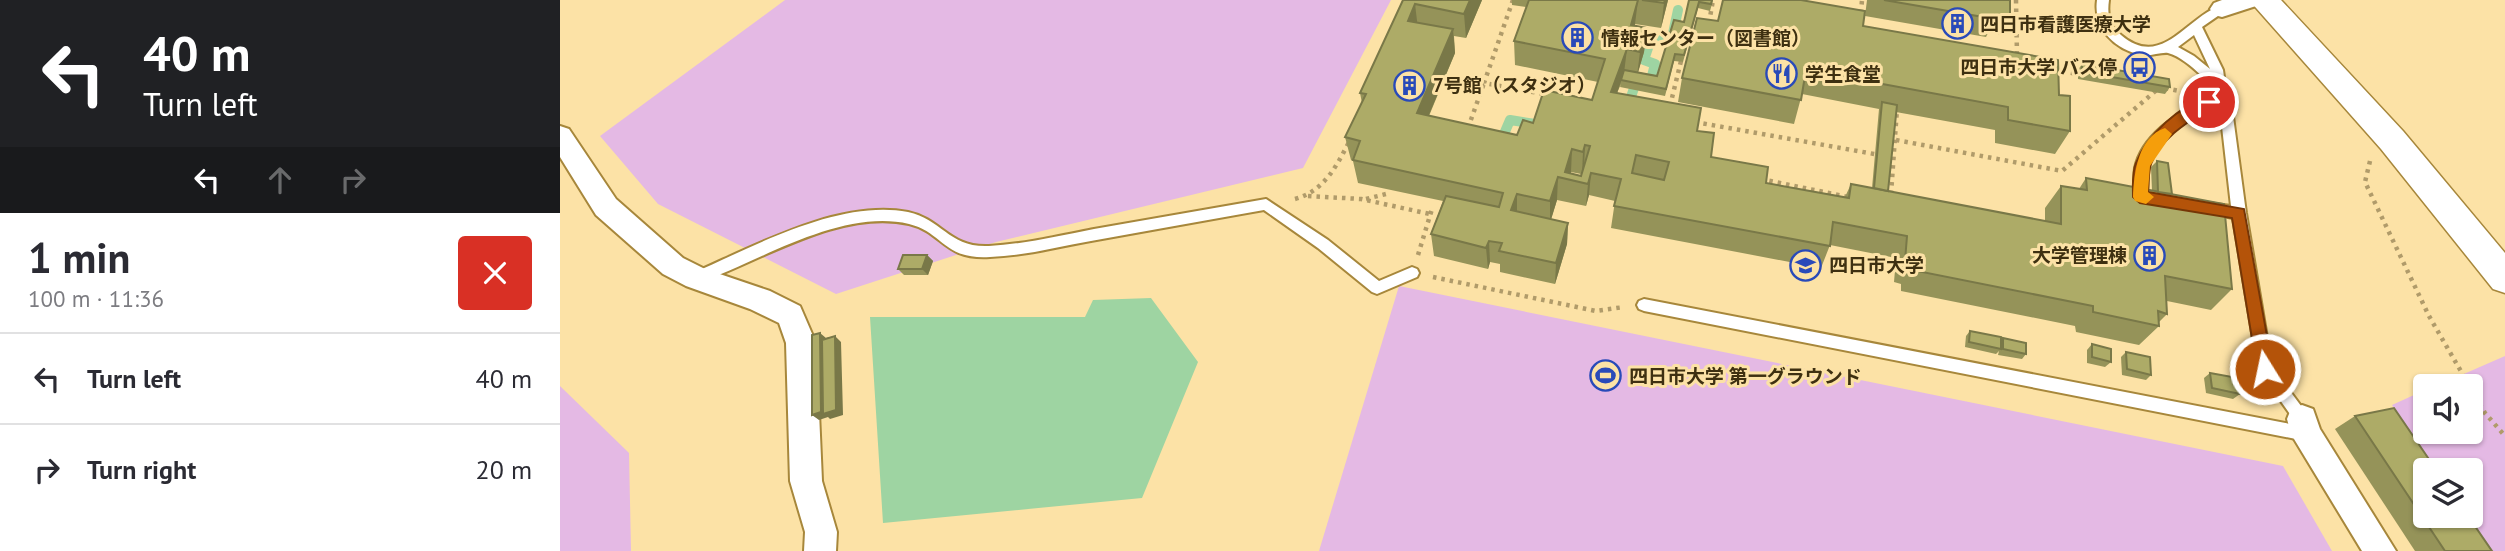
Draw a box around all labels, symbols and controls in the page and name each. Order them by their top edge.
building icon: 四日市看護医療大学 [1940,7,1974,41]
place label: 四日市看護医療大学 [1980,12,2151,36]
text: 40 m [143,21,250,85]
building icon: 情報センター（図書館） [1561,21,1595,55]
place label: 情報センター（図書館） [1601,26,1810,50]
icon: left [28,28,119,119]
bus stop icon: 四日市大学 バス停 [2123,50,2157,84]
place label: 四日市大学 バス停 [1960,55,2117,79]
restaurant icon: 学生食堂 [1765,57,1799,91]
place label: 学生食堂 [1805,62,1881,86]
building icon: 7号館（スタジオ） [1393,68,1427,102]
pin [2179,72,2239,132]
place label: 7号館（スタジオ） [1433,73,1596,97]
text: Turn left [143,83,258,125]
icon: arrive [2190,83,2228,121]
icon: left [188,161,226,199]
icon: ahead [261,161,299,199]
icon: right [334,161,372,199]
text: 1 min [28,230,130,285]
button: close [458,236,532,310]
building icon: 大学管理棟 [2133,238,2167,272]
place label: 大学管理棟 [2032,243,2127,267]
school or university icon: 四日市大学 [1789,248,1823,282]
place label: 四日市大学 [1829,253,1924,277]
text: 100 m · 11:36 [28,284,164,313]
position arrow [2228,332,2302,406]
sports icon: 四日市大学 第一グラウンド [1589,359,1623,393]
icon: left [28,360,66,398]
text: Turn left [87,362,181,395]
text: 40 m [476,362,532,395]
place label: 四日市大学 第一グラウンド [1629,364,1862,388]
map controls [2413,374,2483,528]
button: sound [2413,374,2483,444]
icon: right [28,451,66,489]
text: Turn right [87,453,196,486]
text: 20 m [476,453,532,486]
button: layers [2413,458,2483,528]

